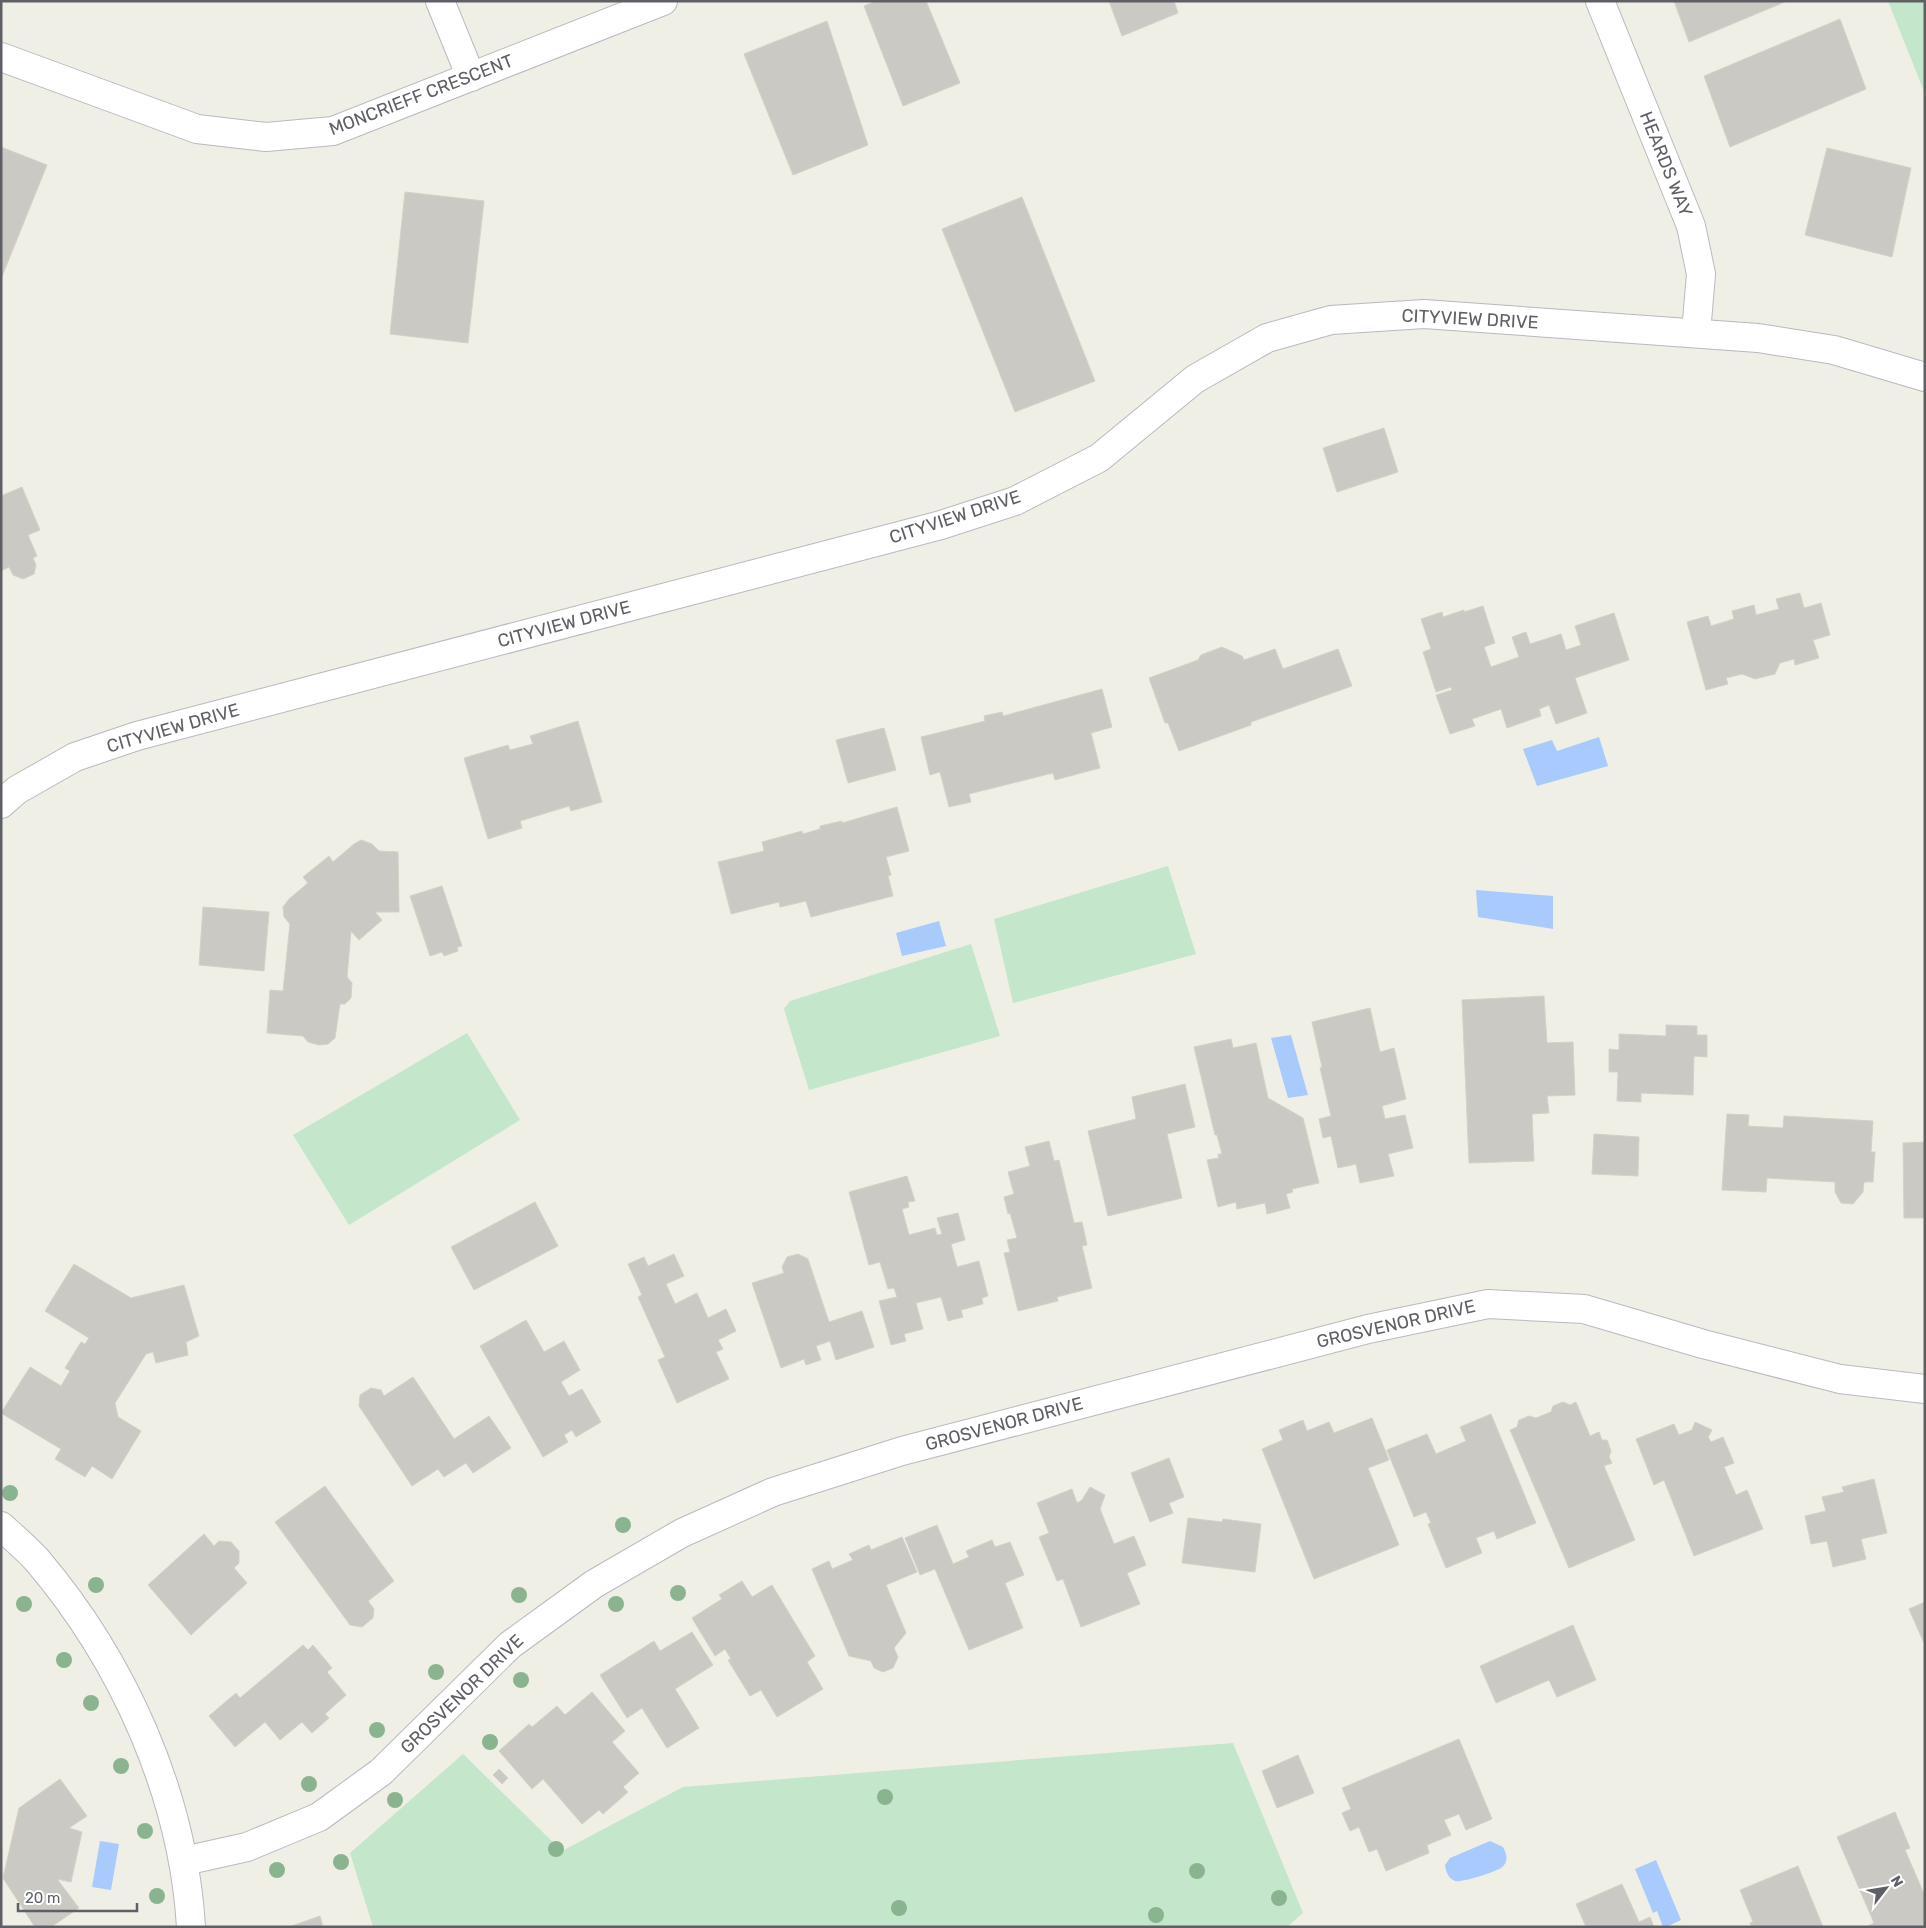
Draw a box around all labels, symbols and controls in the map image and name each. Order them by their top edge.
street label: MONCRIEFF CRESCENT [326,50,516,140]
street label: HEARDS WAY [1635,108,1697,220]
street label: CITYVIEW DRIVE [1401,304,1539,334]
street label: CITYVIEW DRIVE [886,485,1024,549]
street label: CITYVIEW DRIVE [495,596,633,652]
street label: CITYVIEW DRIVE [104,699,242,757]
street label: GROSVENOR DRIVE [1314,1295,1478,1353]
street label: GROSVENOR DRIVE [923,1392,1085,1456]
street label: GROSVENOR DRIVE [396,1630,528,1758]
north arrow [1861,1863,1911,1913]
text: N [1887,1873,1907,1890]
scale bar [18,1880,136,1912]
text: 20 m [25,1889,60,1907]

